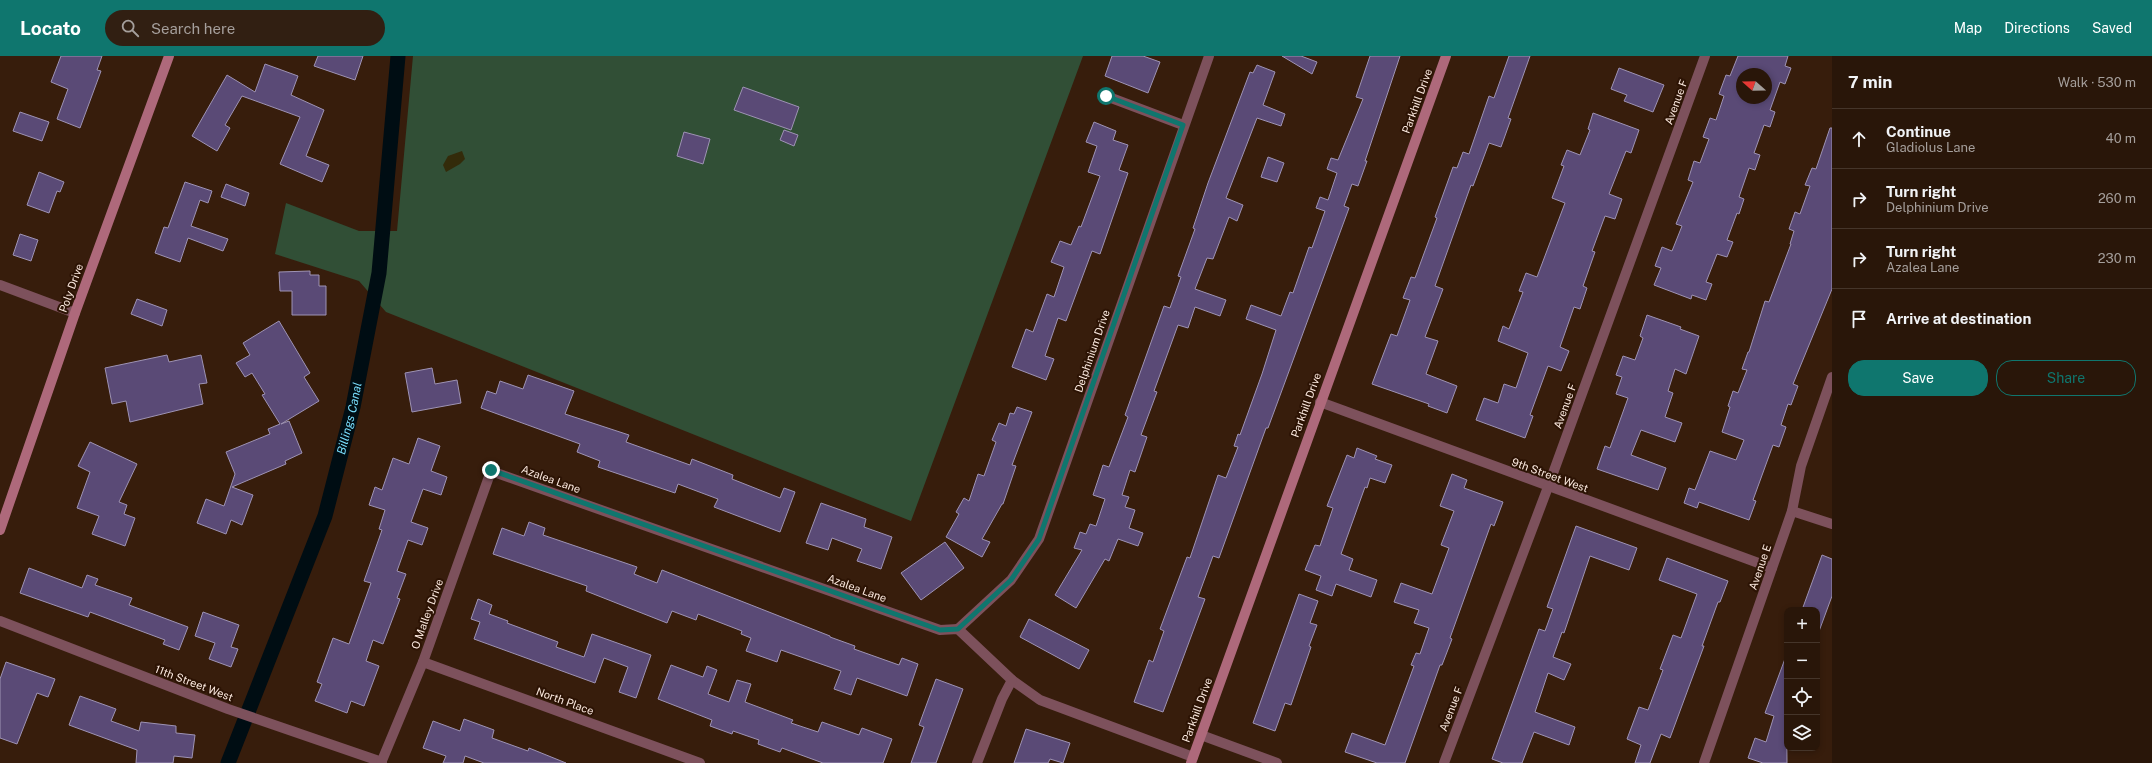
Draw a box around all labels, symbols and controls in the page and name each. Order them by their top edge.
search box [105,10,385,46]
text: Locato [20,17,81,39]
icon: search [119,17,141,39]
text: Search here [151,20,235,37]
text: Map [1954,20,1982,36]
text: Directions [2004,20,2070,36]
text: Saved [2092,20,2132,36]
street label: Parkhill Drive [1400,67,1434,135]
north arrow [1736,68,1772,104]
text: 7 min [1848,72,1892,92]
text: Walk · 530 m [2058,75,2136,90]
street label: Avenue F [1662,78,1690,126]
route start [1097,87,1115,105]
text: Continue [1886,123,1951,140]
icon: ahead [1848,128,1870,150]
text: 40 m [2105,131,2136,146]
text: Gladiolus Lane [1886,140,1975,155]
text: Turn right [1886,183,1956,200]
icon: right [1848,188,1870,210]
text: 260 m [2098,191,2136,206]
text: Delphinium Drive [1886,200,1989,215]
text: Turn right [1886,243,1956,260]
icon: right [1848,248,1870,270]
text: 230 m [2098,251,2136,266]
text: Azalea Lane [1886,260,1959,275]
street label: Poly Drive [57,262,85,314]
street label: Delphinium Drive [1072,308,1112,394]
icon: arrive [1848,308,1870,330]
text: Arrive at destination [1886,310,2031,327]
button: Save [1848,360,1988,396]
button: Share [1996,360,2136,396]
street label: Parkhill Drive [1289,371,1323,439]
water label: Billings Canal [334,381,365,456]
street label: Avenue F [1551,382,1579,430]
street label: 9th Street West [1510,456,1590,494]
route end [482,461,500,479]
street label: Azalea Lane [520,463,582,495]
street label: Avenue E [1747,543,1773,591]
street label: Azalea Lane [826,572,888,604]
street label: O Malley Drive [409,577,445,651]
map controls [1784,607,1820,751]
button: + [1784,607,1820,643]
button: − [1784,643,1820,679]
street label: 11th Street West [153,663,235,703]
street label: Parkhill Drive [1180,676,1214,744]
button: locate [1784,679,1820,715]
street label: North Place [535,685,595,717]
street label: Avenue F [1437,685,1465,733]
button: layers [1784,715,1820,751]

